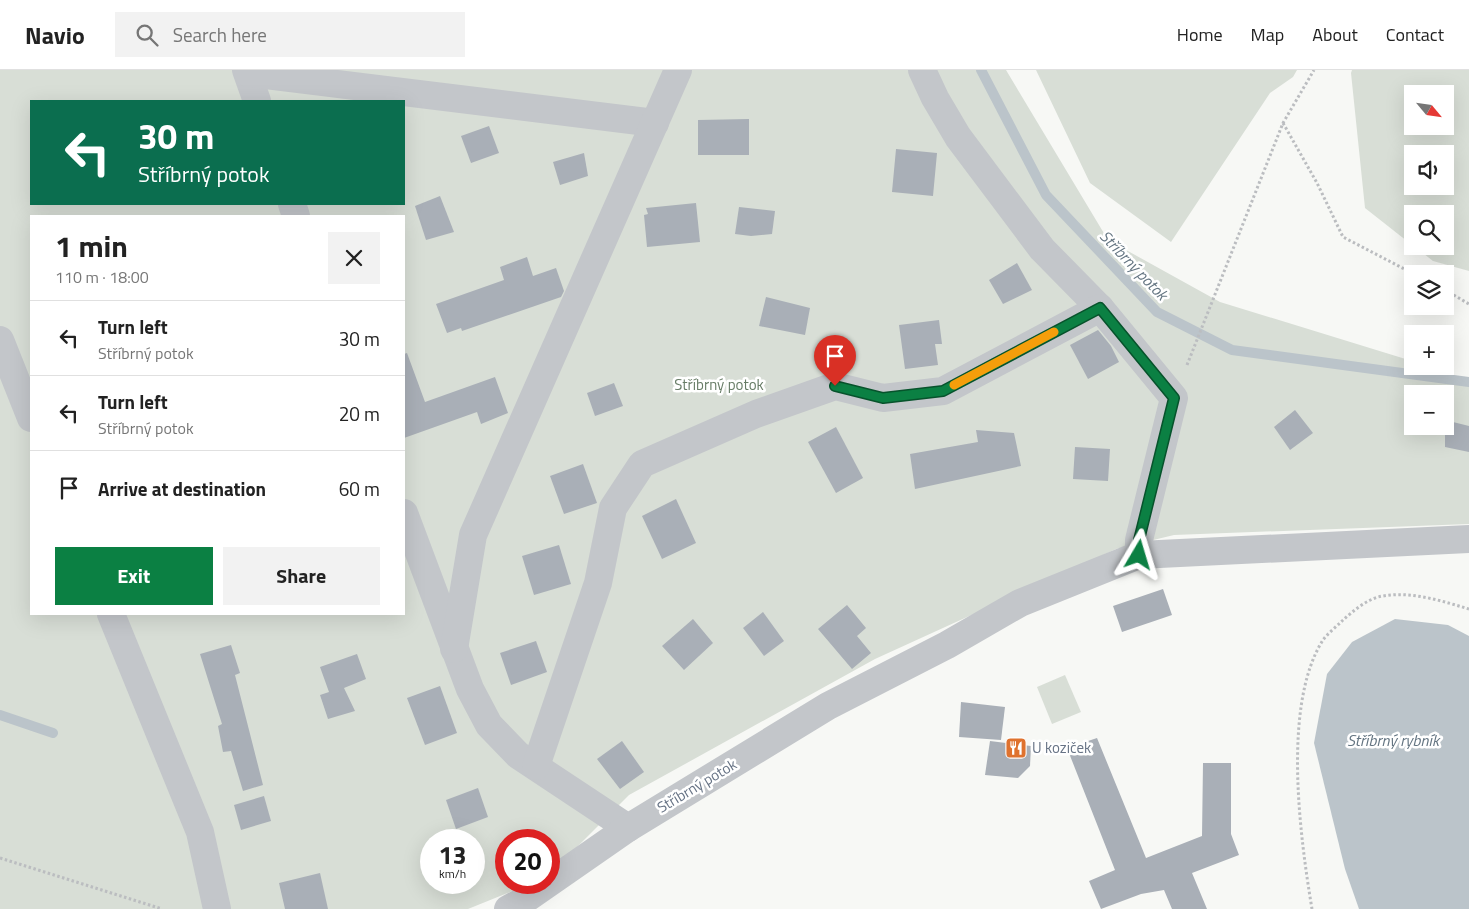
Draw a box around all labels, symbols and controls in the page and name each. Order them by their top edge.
search box [115,12,465,57]
text: Navio [25,17,85,53]
text: Search here [173,20,267,49]
icon: search [133,21,161,49]
text: Home [1177,21,1223,48]
text: Map [1251,21,1284,48]
text: About [1312,21,1358,48]
text: Contact [1386,21,1444,48]
north arrow [1404,85,1454,135]
map controls [1404,85,1454,435]
text: 30 m [138,109,214,163]
icon: left [55,120,120,185]
button: sound [1404,145,1454,195]
text: Stříbrný potok [138,157,269,191]
button: search [1404,205,1454,255]
text: 1 min [55,223,128,269]
water label: Stříbrný potok [1094,225,1175,307]
button: close [328,232,380,284]
text: 110 m · 18:00 [55,265,149,289]
button: layers [1404,265,1454,315]
text: Turn left [98,312,168,341]
icon: left [55,324,83,352]
text: 30 m [339,324,380,353]
button: + [1404,325,1454,375]
pin [814,335,856,386]
text: Stříbrný potok [98,341,194,365]
icon: arrive [821,342,849,370]
park label: Stříbrný potok [674,373,764,396]
button: − [1404,385,1454,435]
text: Turn left [98,387,168,416]
icon: left [55,399,83,427]
text: 20 m [339,399,380,428]
text: Stříbrný potok [98,416,194,440]
icon: arrive [55,474,83,502]
text: Arrive at destination [98,474,266,503]
text: 60 m [339,474,380,503]
position arrow [1112,528,1164,580]
button: Exit [55,547,213,605]
button: Share [223,547,380,605]
water label: Stříbrný rybník [1347,728,1441,752]
restaurant icon: U koziček [1004,736,1028,760]
place label: U koziček [1032,736,1091,759]
street label: Stříbrný potok [652,753,741,819]
speed limit sign: 20 [495,829,560,894]
text: 13 [438,836,467,874]
text: km/h [439,864,466,883]

